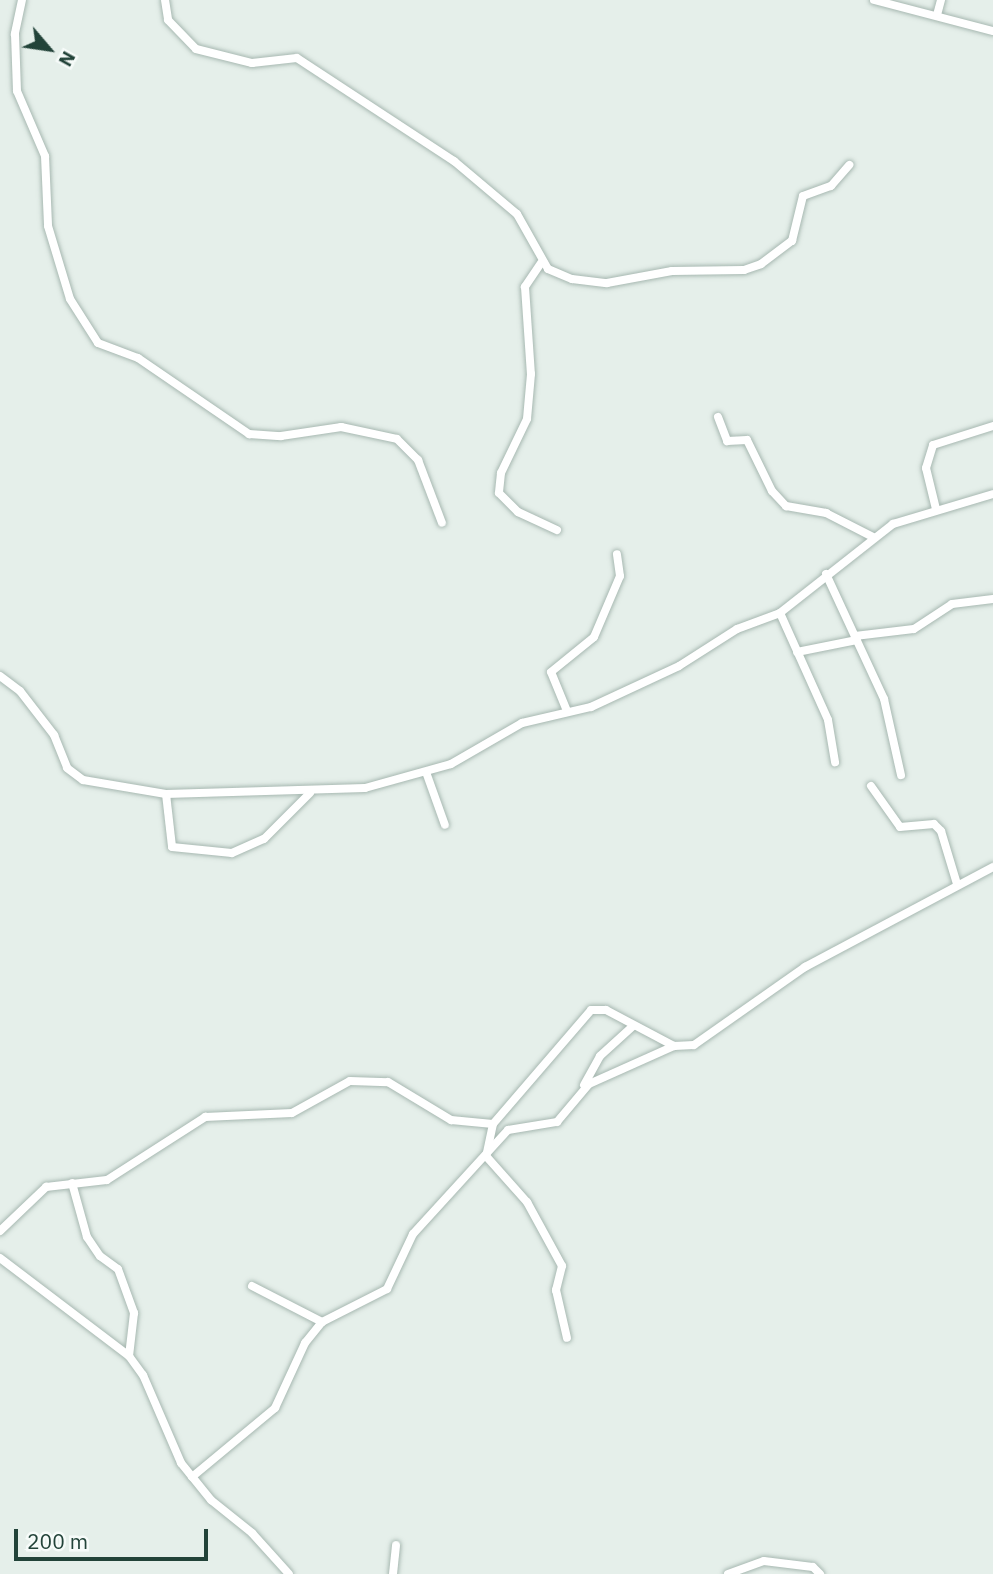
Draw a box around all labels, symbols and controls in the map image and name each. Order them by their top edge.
north arrow [14,14,84,84]
text: N [54,47,81,71]
scale bar [18,1514,212,1558]
text: 200 m [27,1527,88,1555]

